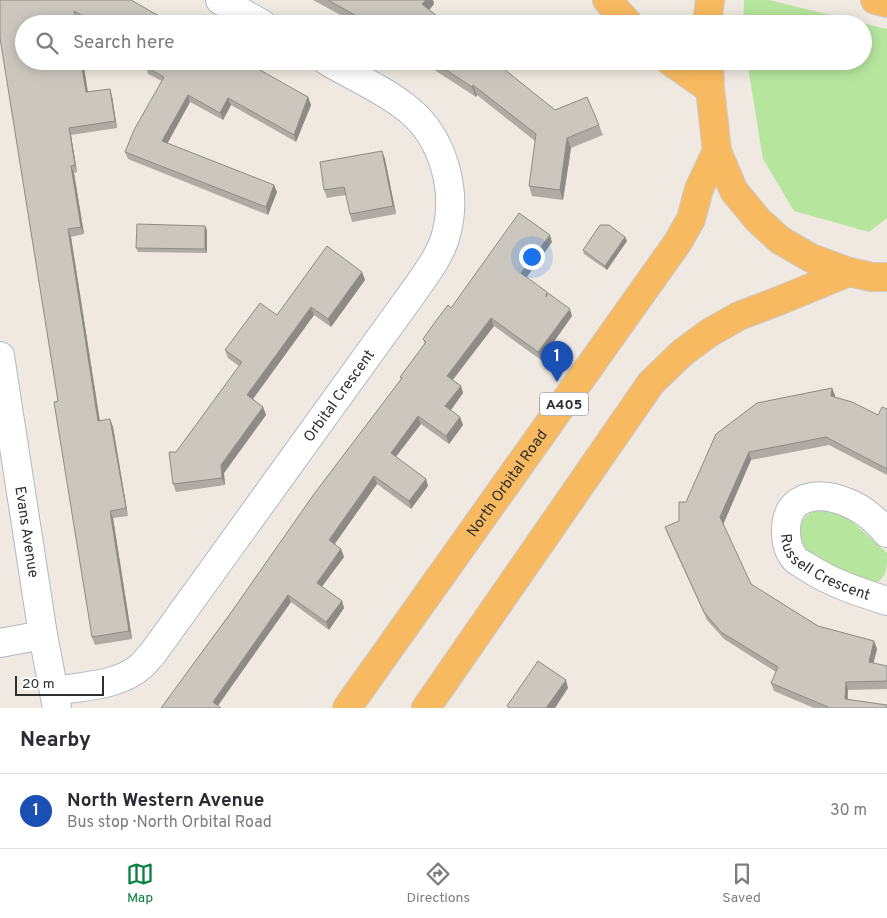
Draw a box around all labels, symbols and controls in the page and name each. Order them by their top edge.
search box [15,15,872,70]
icon: search [33,29,61,57]
text: Search here [73,31,175,55]
your location [519,244,545,270]
pin: 1 [541,341,573,382]
street label: Orbital Crescent [300,346,380,447]
road number: A405 [540,392,588,416]
street label: North Orbital Road [464,427,553,541]
street label: Evans Avenue [9,485,42,579]
street label: Russell Crescent [775,533,872,606]
scale bar [15,673,104,696]
text: 20 m [22,676,55,693]
text: Nearby [20,727,91,754]
text: North Western Avenue [67,789,264,813]
text: 1 [33,801,39,821]
text: 30 m [830,801,867,821]
text: Bus stop · North Orbital Road [67,813,272,833]
tab: Map [126,860,154,907]
tab: Directions [406,860,470,907]
tab: Saved [722,860,761,907]

